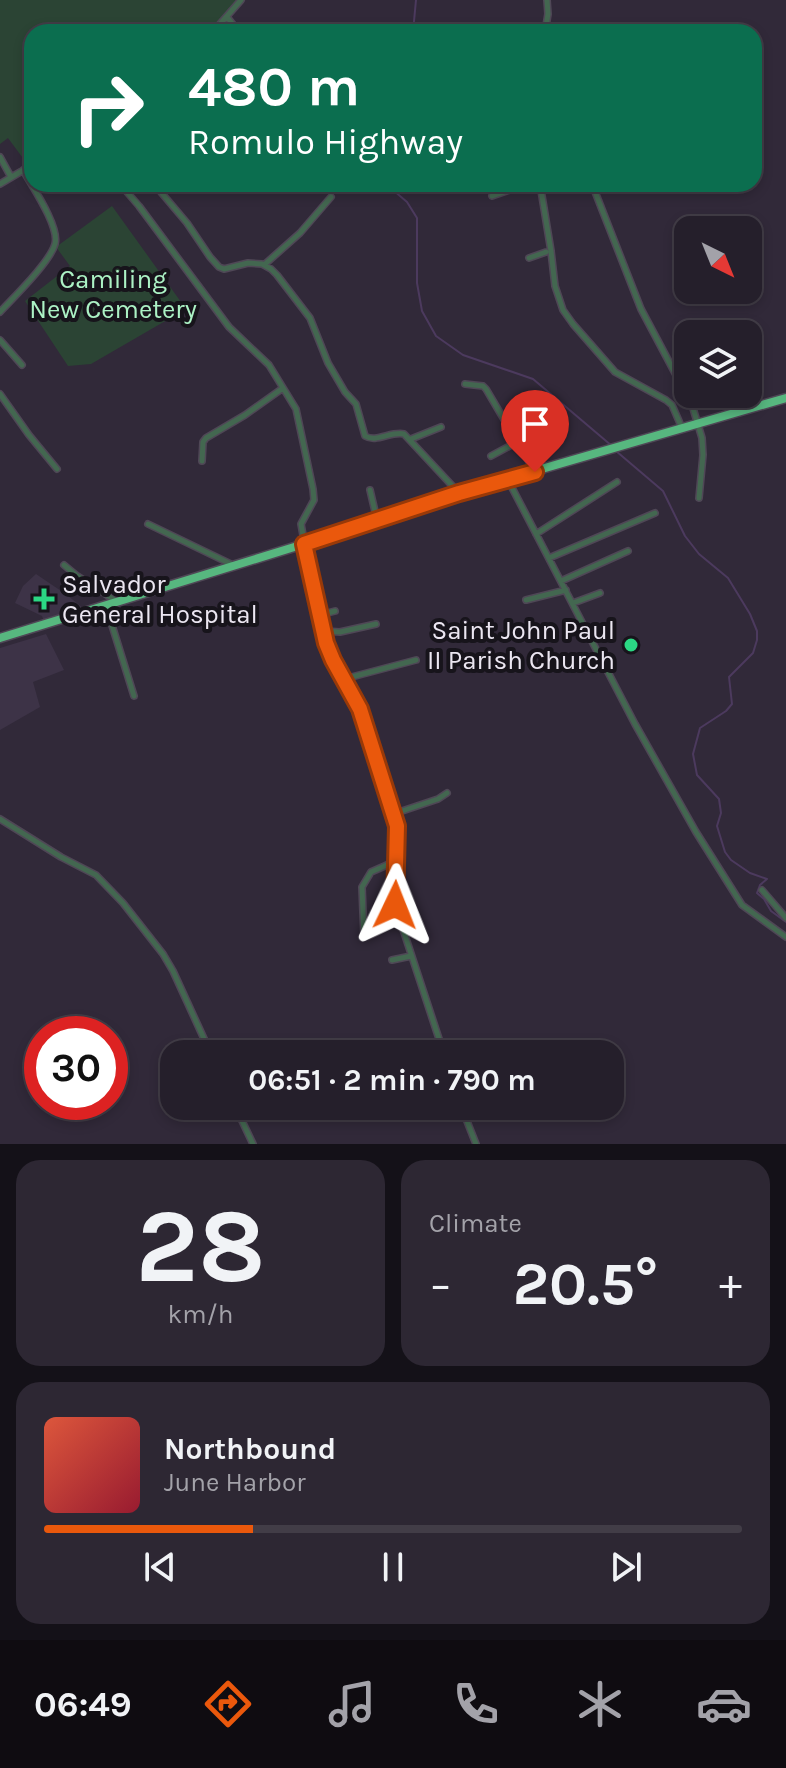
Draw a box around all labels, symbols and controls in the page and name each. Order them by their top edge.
text: 480 m [188,54,360,119]
icon: right [56,56,160,160]
text: Romulo Highway [188,121,463,163]
north arrow [674,216,762,304]
map controls [674,216,762,408]
park label: Camiling New Cemetery [29,264,197,325]
button: layers [674,320,762,408]
pin [501,390,569,472]
icon: arrive [513,402,557,446]
place label: Salvador General Hospital [62,569,258,630]
marker: Salvador General Hospital [33,588,55,610]
place label: Saint John Paul II Parish Church [427,615,615,676]
marker: Saint John Paul II Parish Church [622,636,640,654]
position arrow [353,863,437,947]
speed limit sign: 30 [24,1016,128,1120]
text: 06:51 · 2 min · 790 m [248,1062,536,1098]
text: 28 [135,1186,266,1307]
text: Climate [429,1208,522,1239]
text: 20.5° [513,1249,658,1319]
text: − [429,1259,452,1310]
text: + [719,1259,742,1310]
text: km/h [168,1299,233,1330]
text: Northbound [164,1431,336,1467]
text: June Harbor [164,1467,306,1498]
icon: previous [138,1545,182,1589]
icon: pause [371,1545,415,1589]
icon: next [604,1545,648,1589]
icon: directions [200,1676,256,1732]
icon: music [324,1676,380,1732]
icon: phone [448,1676,504,1732]
icon: climate [572,1676,628,1732]
icon: car [696,1676,752,1732]
text: 06:49 [34,1683,132,1725]

